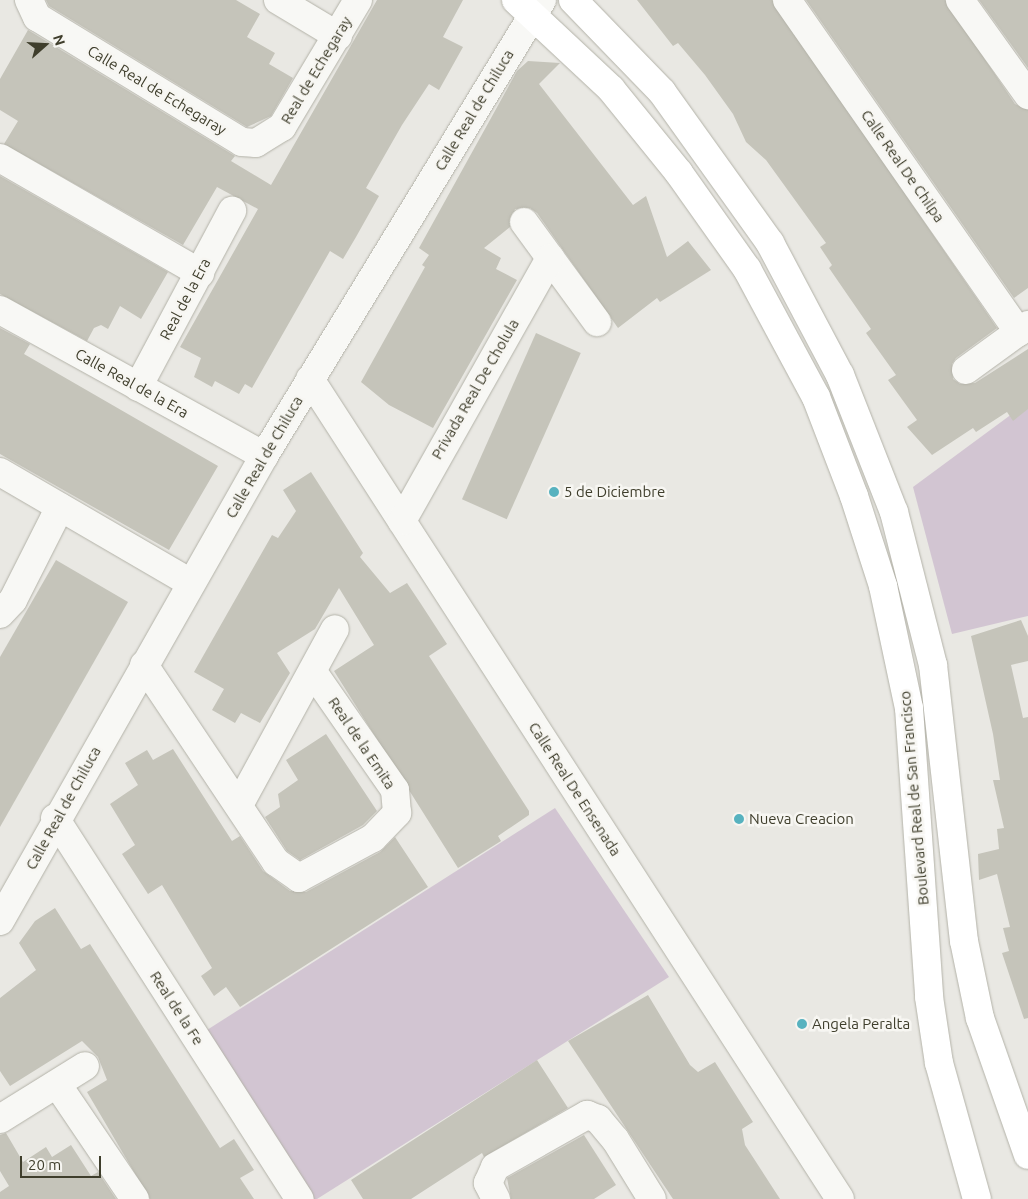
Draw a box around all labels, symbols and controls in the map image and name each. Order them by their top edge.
street label: Real de Echegaray [277,13,355,127]
north arrow [20,20,70,70]
text: N [50,33,68,48]
street label: Calle Real de Echegaray [84,41,230,139]
street label: Calle Real de Chiluca [431,46,517,174]
street label: Calle Real De Chilpa [857,106,949,226]
street label: Real de la Era [156,255,214,343]
street label: Privada Real De Cholula [427,316,523,462]
street label: Calle Real de la Era [72,344,192,422]
street label: Calle Real de Chiluca [222,393,306,521]
place label: 5 de Diciembre [564,483,665,501]
marker: 5 de Diciembre [548,486,560,498]
street label: Boulevard Real de San Francisco [896,690,932,906]
street label: Real de la Emita [325,694,399,792]
street label: Calle Real De Ensenada [525,719,625,859]
street label: Calle Real de Chiluca [22,743,104,873]
place label: Nueva Creacion [749,810,854,828]
marker: Nueva Creacion [733,813,745,825]
street label: Real de la Fe [146,968,208,1048]
place label: Angela Peralta [812,1015,910,1033]
marker: Angela Peralta [796,1018,808,1030]
scale bar [22,1146,104,1178]
text: 20 m [28,1156,61,1173]

